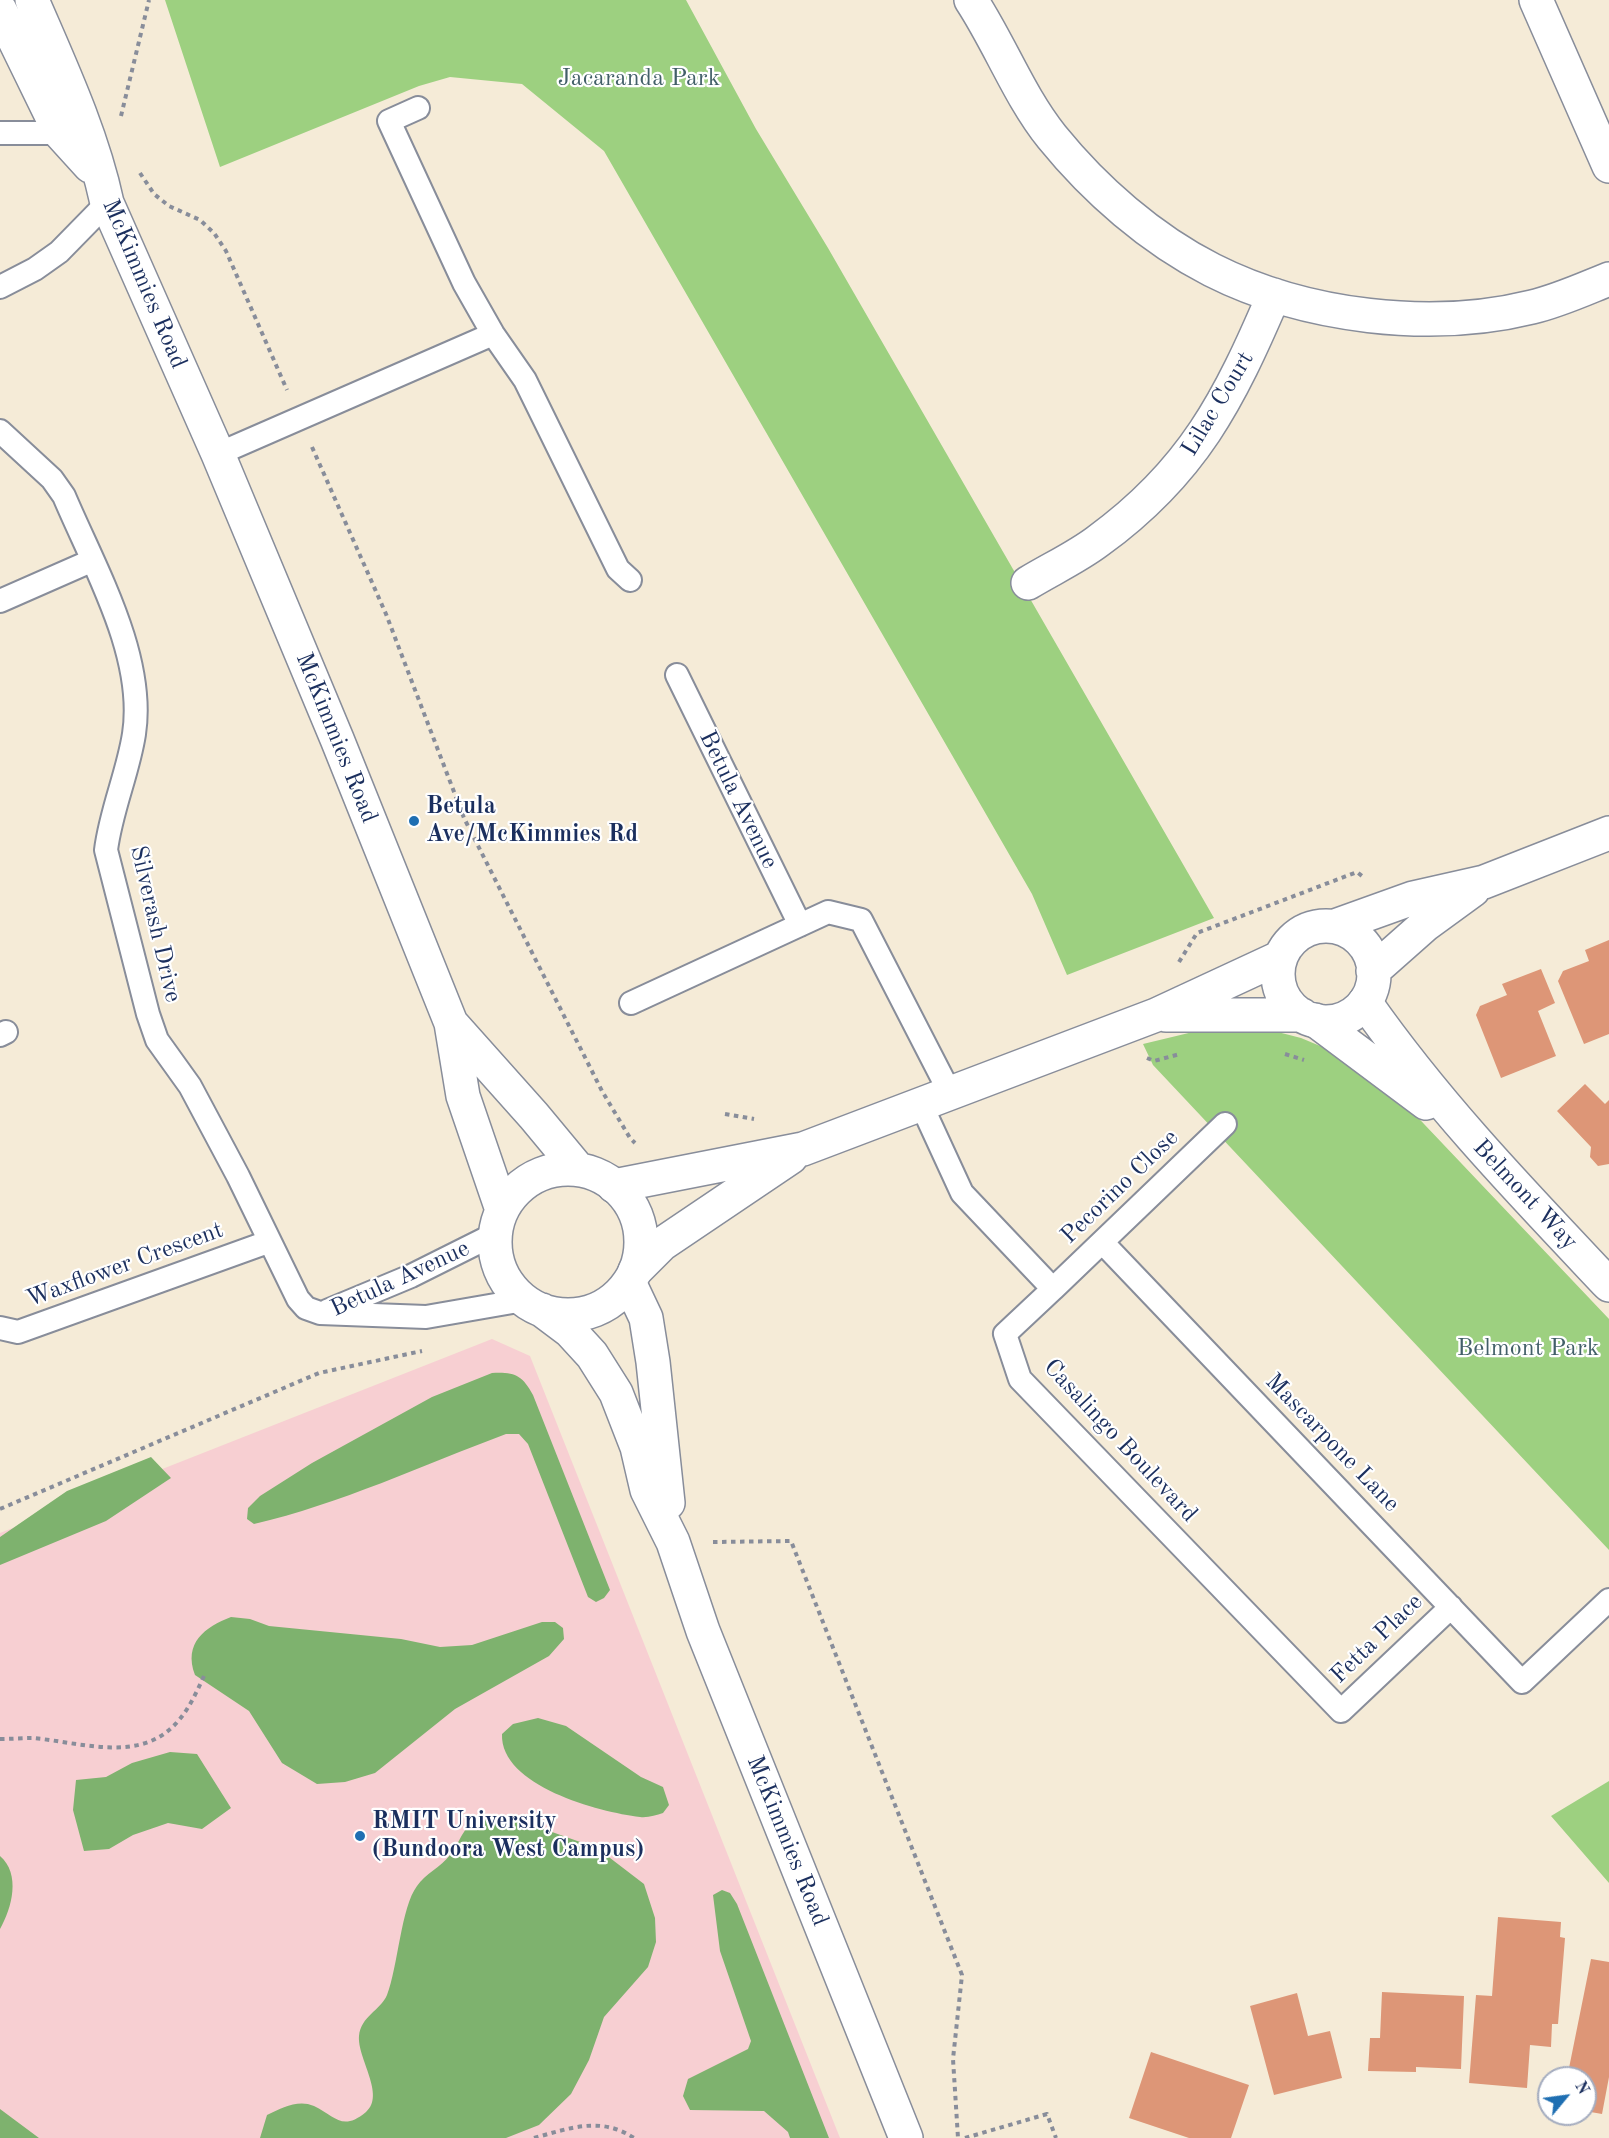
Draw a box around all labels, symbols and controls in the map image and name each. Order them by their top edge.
park label: Jacaranda Park [558,65,720,93]
street label: McKimmies Road [95,195,193,373]
street label: Lilac Court [1175,346,1261,462]
street label: McKimmies Road [289,648,383,828]
street label: Betula Avenue [692,726,784,874]
place label: Betula Ave/McKimmies Rd [426,793,638,849]
marker: Betula Ave/McKimmies Rd [407,814,421,828]
street label: Silverash Drive [123,843,187,1005]
street label: Pecorino Close [1055,1124,1185,1250]
street label: Belmont Way [1466,1134,1584,1256]
street label: Waxflower Crescent [23,1216,227,1314]
street label: Betula Avenue [326,1234,474,1324]
park label: Belmont Park [1457,1335,1599,1363]
street label: Casalingo Boulevard [1037,1353,1203,1529]
street label: Mascarpone Lane [1259,1368,1405,1518]
street label: Fetta Place [1325,1588,1429,1690]
street label: McKimmies Road [740,1751,834,1931]
place label: RMIT University (Bundoora West Campus) [372,1808,644,1864]
marker: RMIT University (Bundoora West Campus) [353,1829,367,1843]
north arrow [1537,2066,1597,2126]
text: N [1571,2079,1591,2097]

